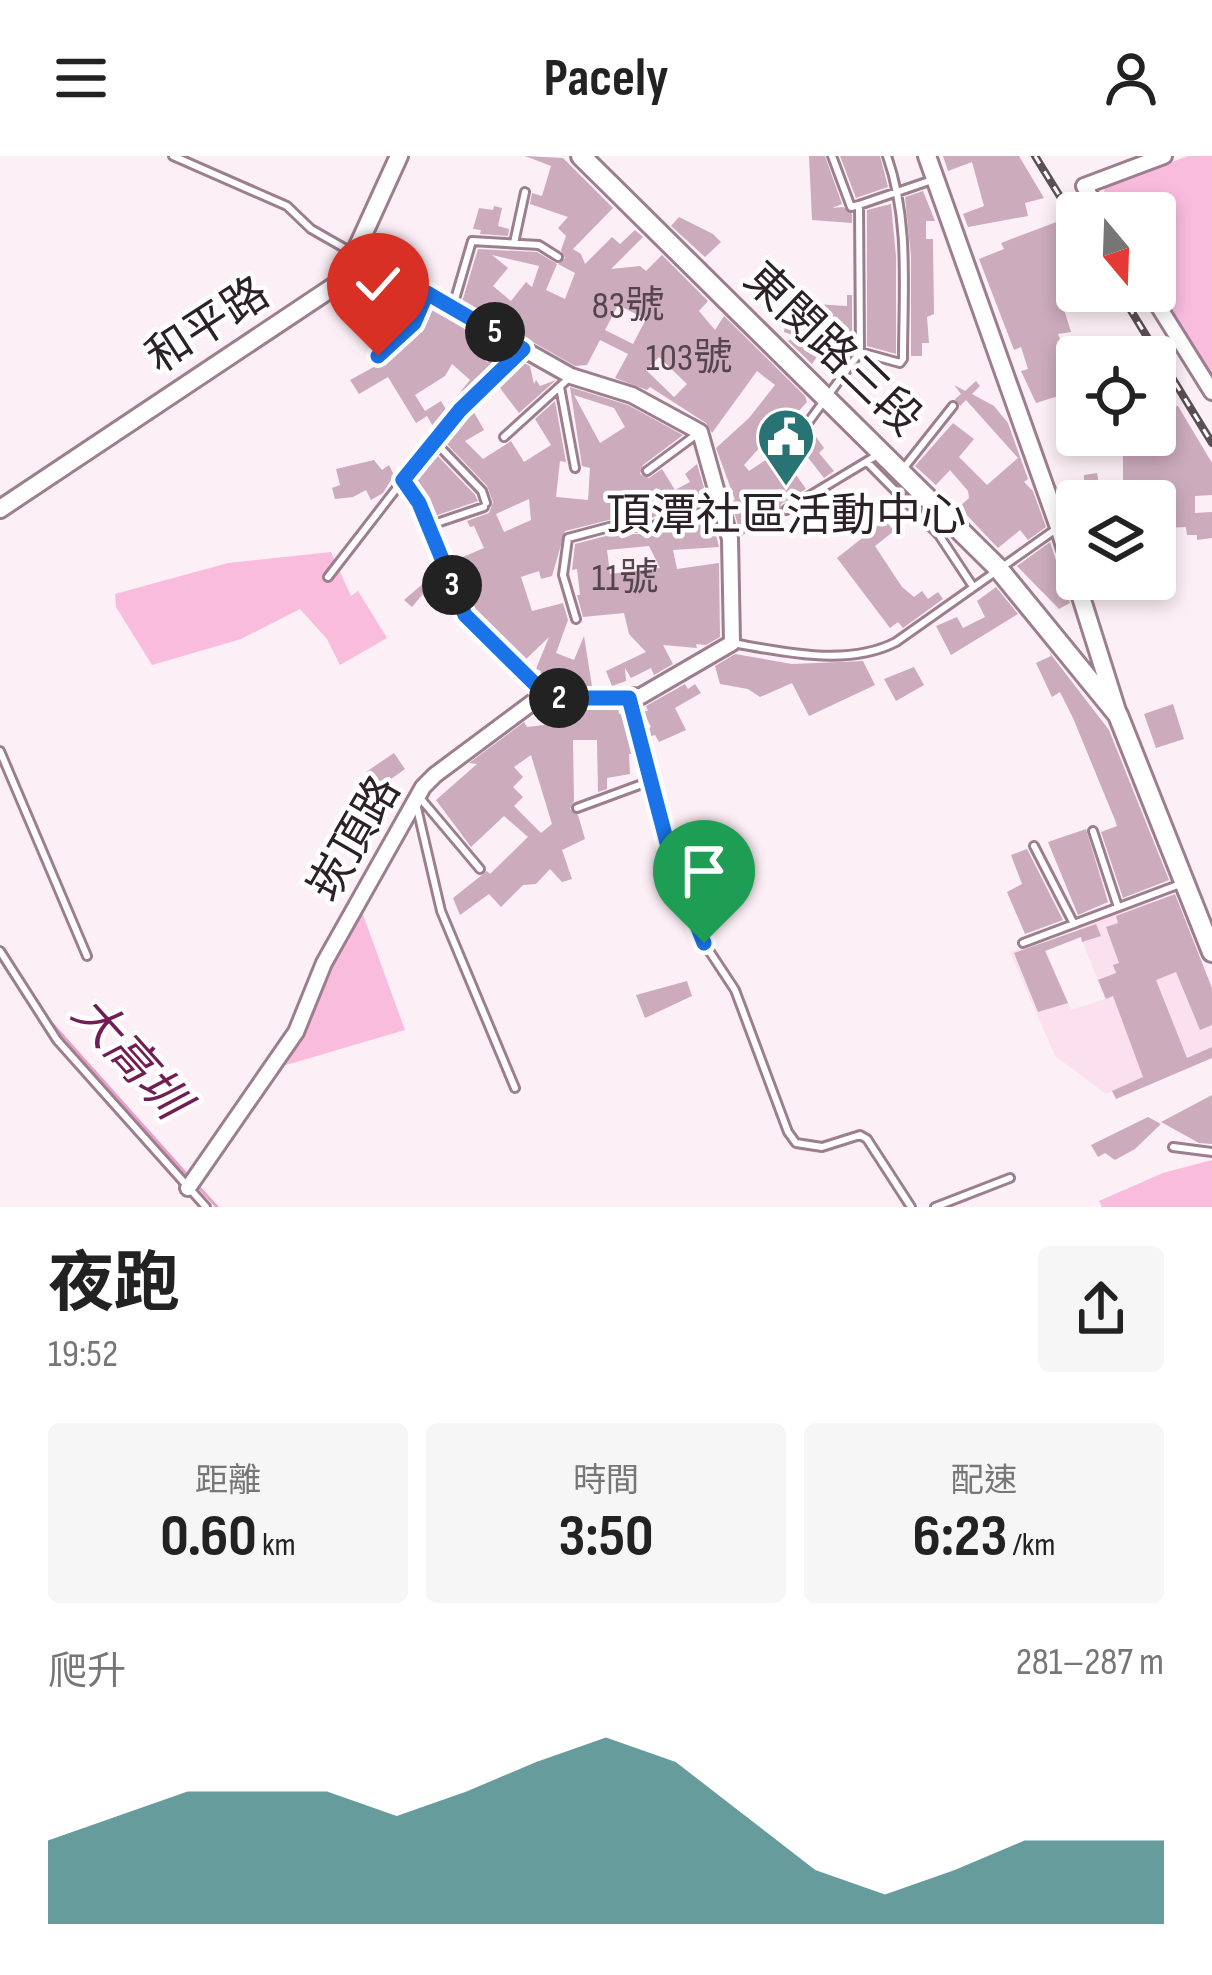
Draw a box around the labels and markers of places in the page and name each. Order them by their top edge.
pin [327,233,429,356]
pin: 5 [465,302,525,362]
public building icon: 頂潭社區活動中心 [755,406,817,488]
place label: 頂潭社區活動中心 [606,489,966,544]
pin: 3 [422,555,482,615]
pin: 2 [529,668,589,728]
pin [653,820,755,943]

